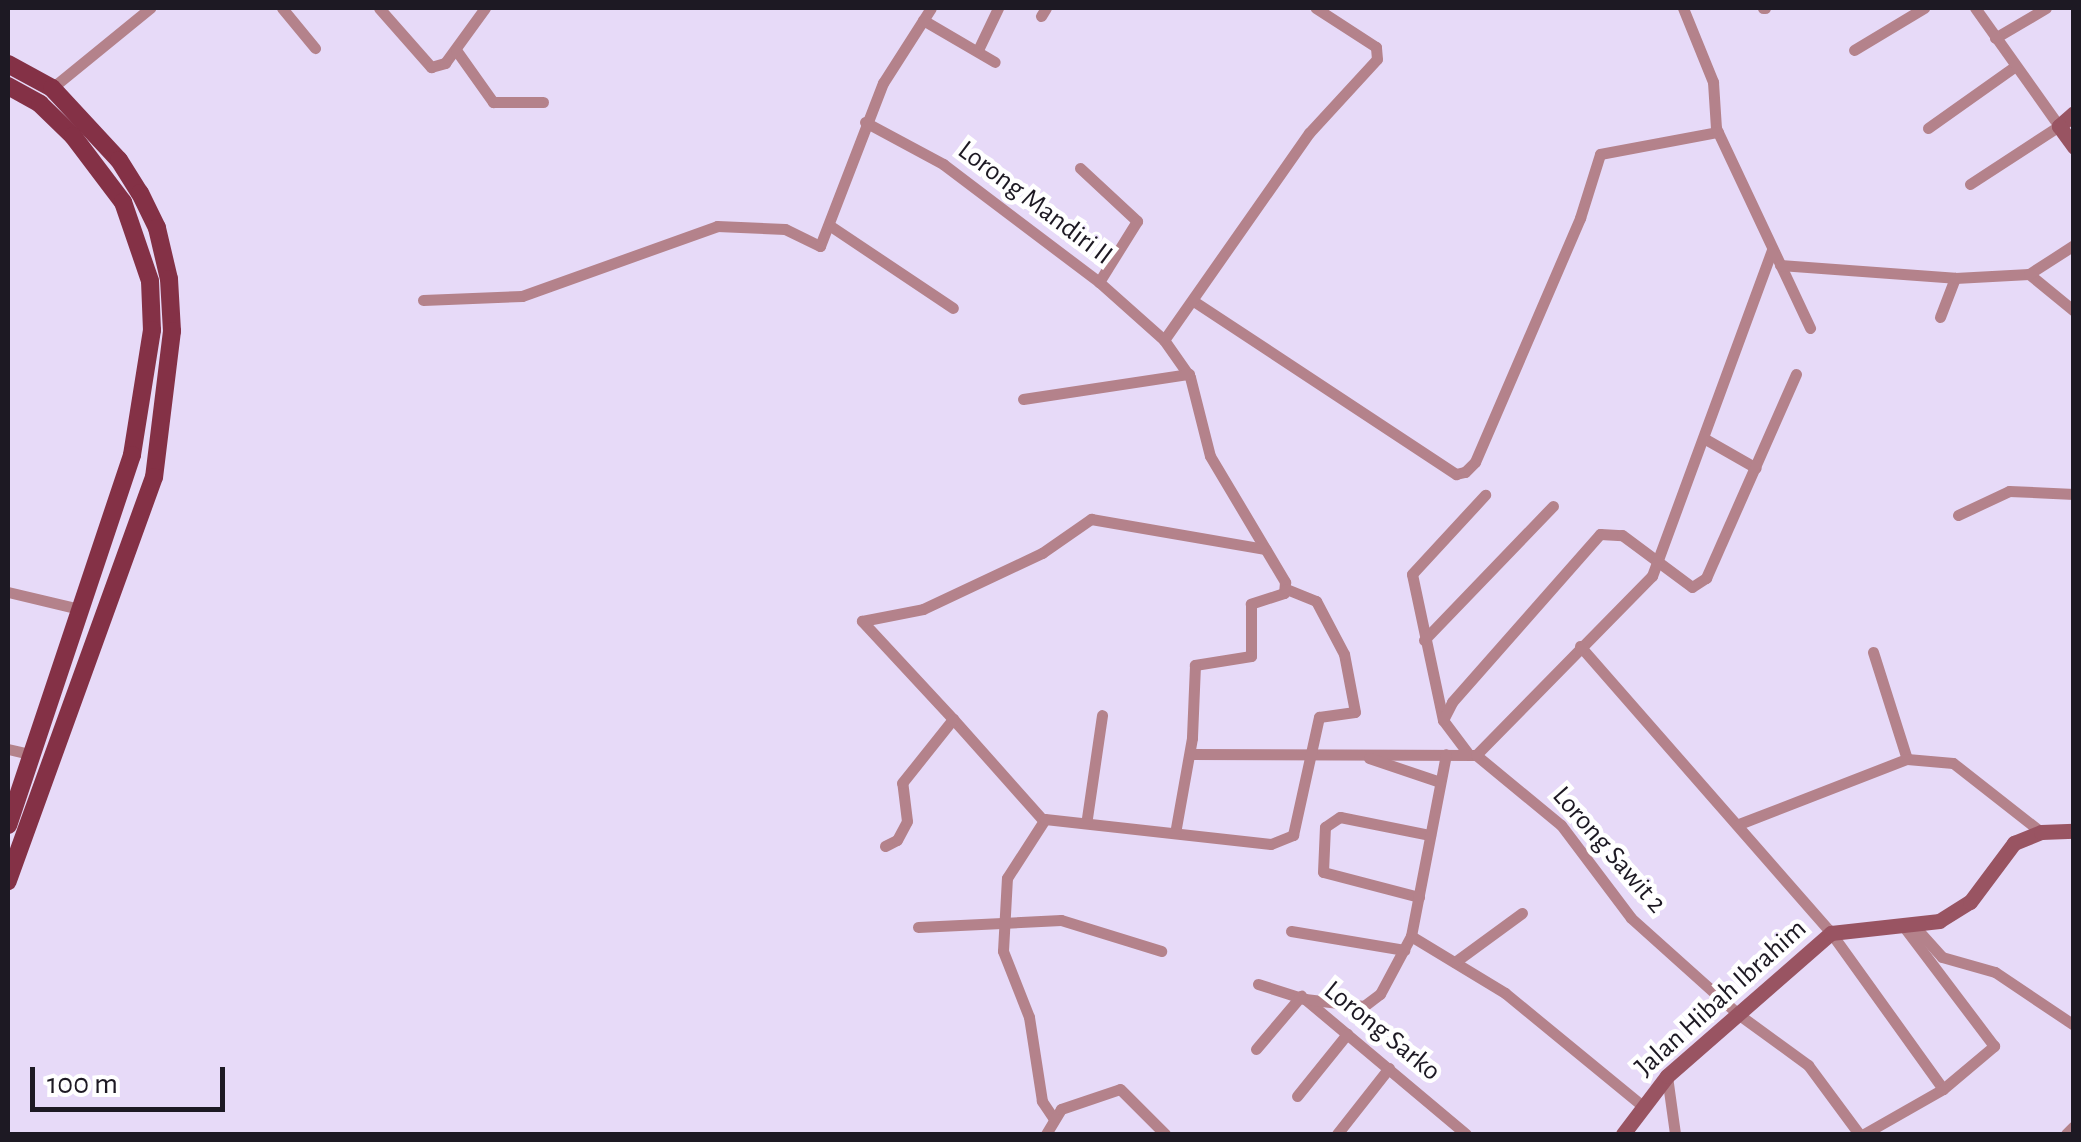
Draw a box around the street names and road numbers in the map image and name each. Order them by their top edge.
street label: Lorong Mandiri II [951,134,1119,272]
street label: Lorong Sawit 2 [1545,780,1673,920]
street label: Jalan Hibah Ibrahim [1628,912,1814,1084]
street label: Lorong Sarko [1317,974,1447,1088]

